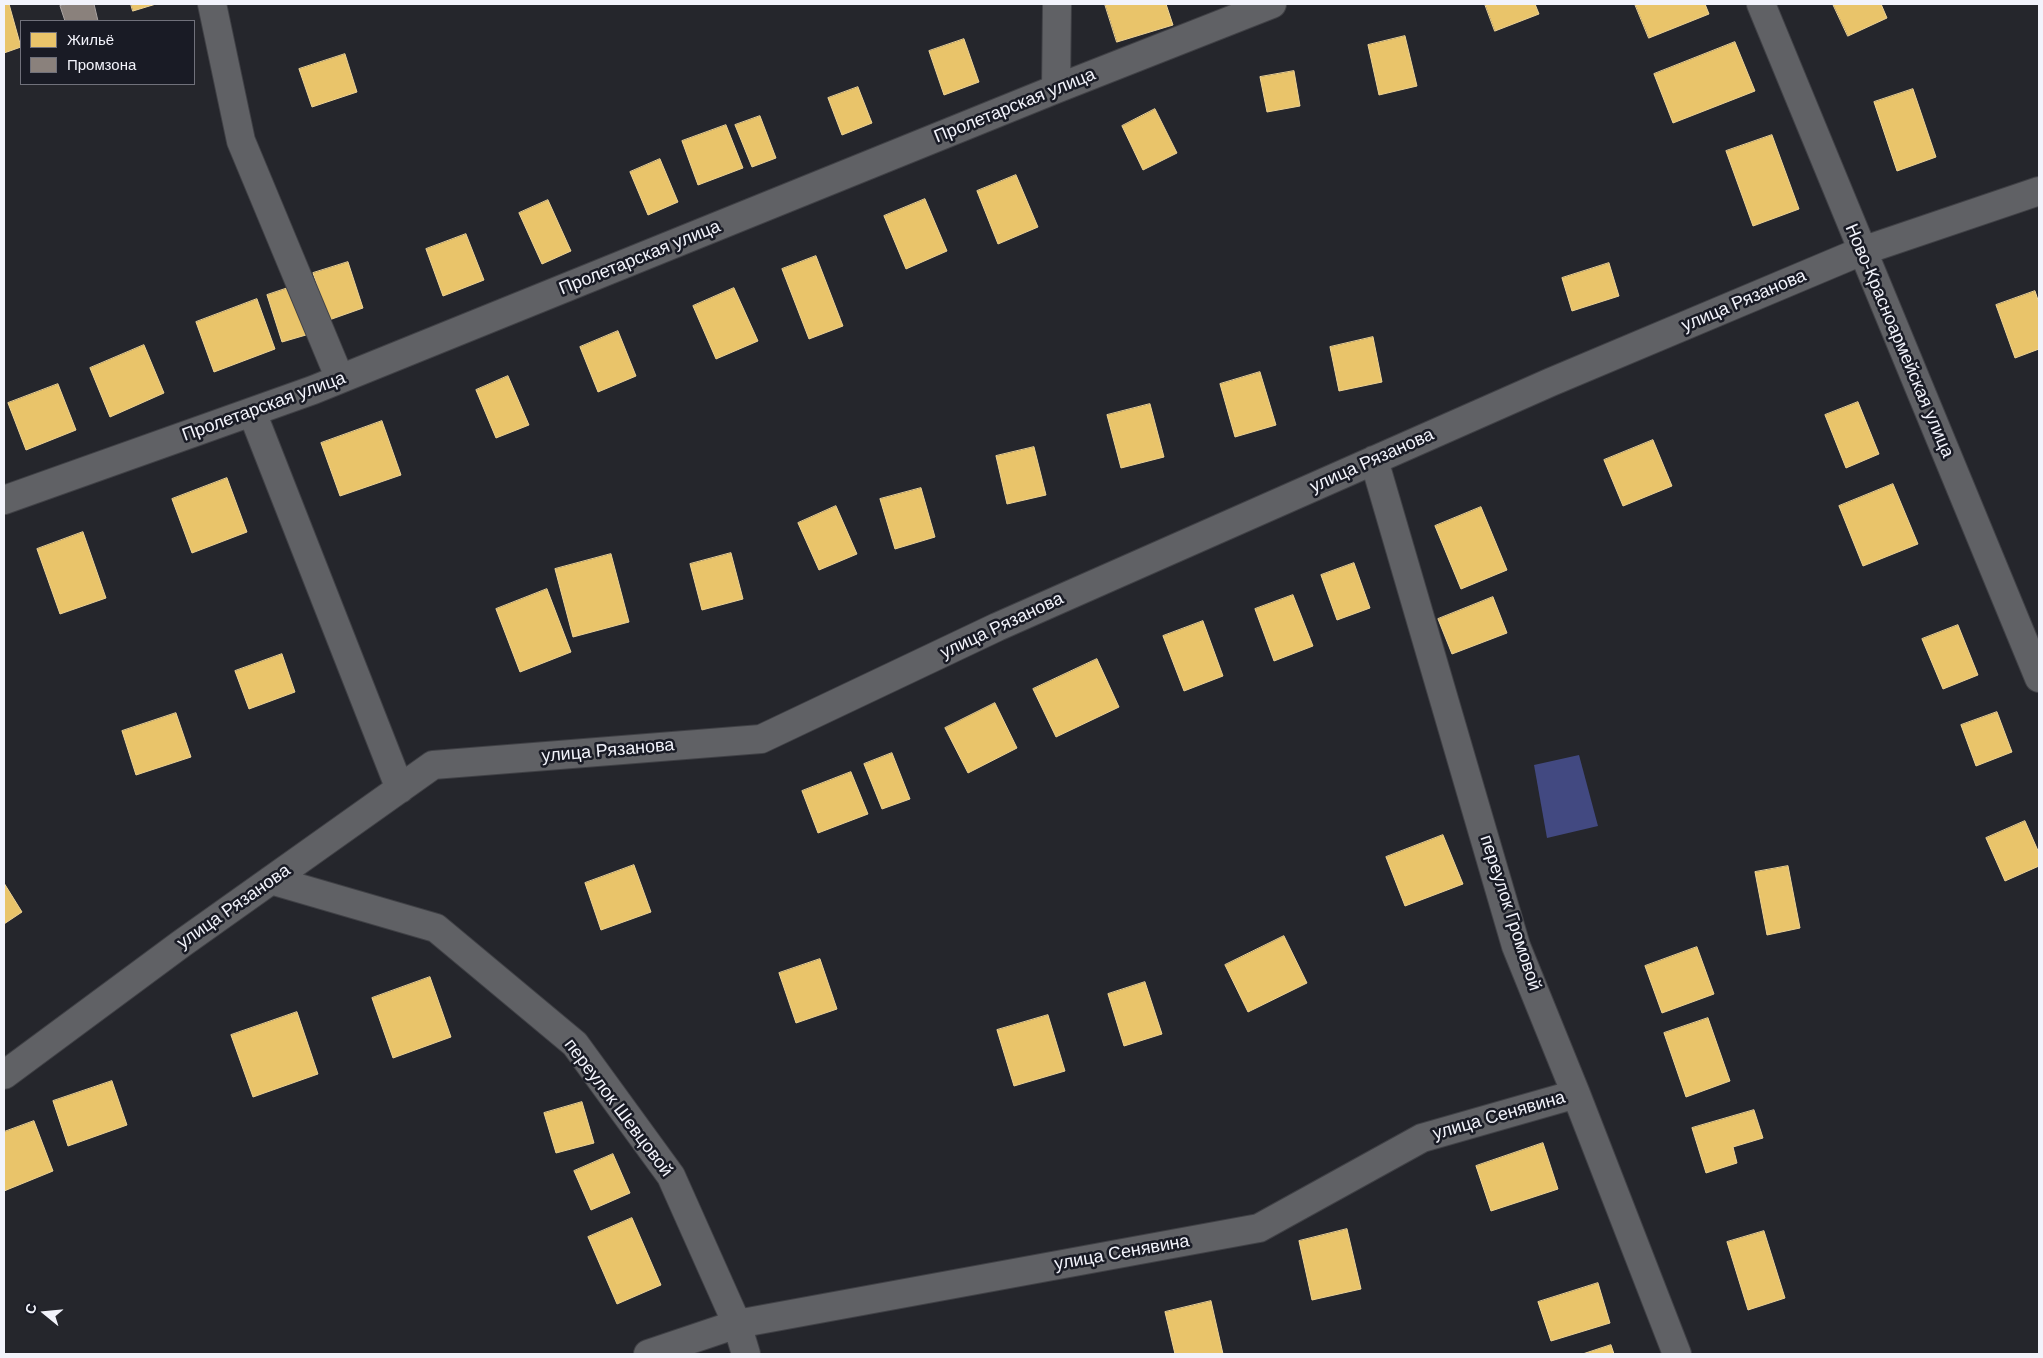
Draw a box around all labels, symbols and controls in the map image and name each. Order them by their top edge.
legend [20,20,195,85]
text: Жильё [67,31,114,48]
text: Промзона [67,56,136,73]
street label: Пролетарская улица [931,64,1099,148]
street label: Пролетарская улица [556,216,724,300]
street label: Ново-Красноармейская улица [1840,221,1958,461]
street label: улица Рязанова [1678,265,1810,337]
street label: Пролетарская улица [179,367,349,447]
street label: улица Рязанова [1307,424,1437,498]
street label: улица Рязанова [937,588,1067,664]
street label: улица Рязанова [541,734,675,768]
street label: переулок Громовой [1475,832,1545,994]
street label: улица Рязанова [173,860,295,954]
street label: переулок Шевцовой [559,1035,677,1181]
street label: улица Сенявина [1430,1087,1568,1145]
street label: улица Сенявина [1053,1230,1191,1276]
north arrow [20,1288,70,1338]
text: С [22,1301,40,1316]

